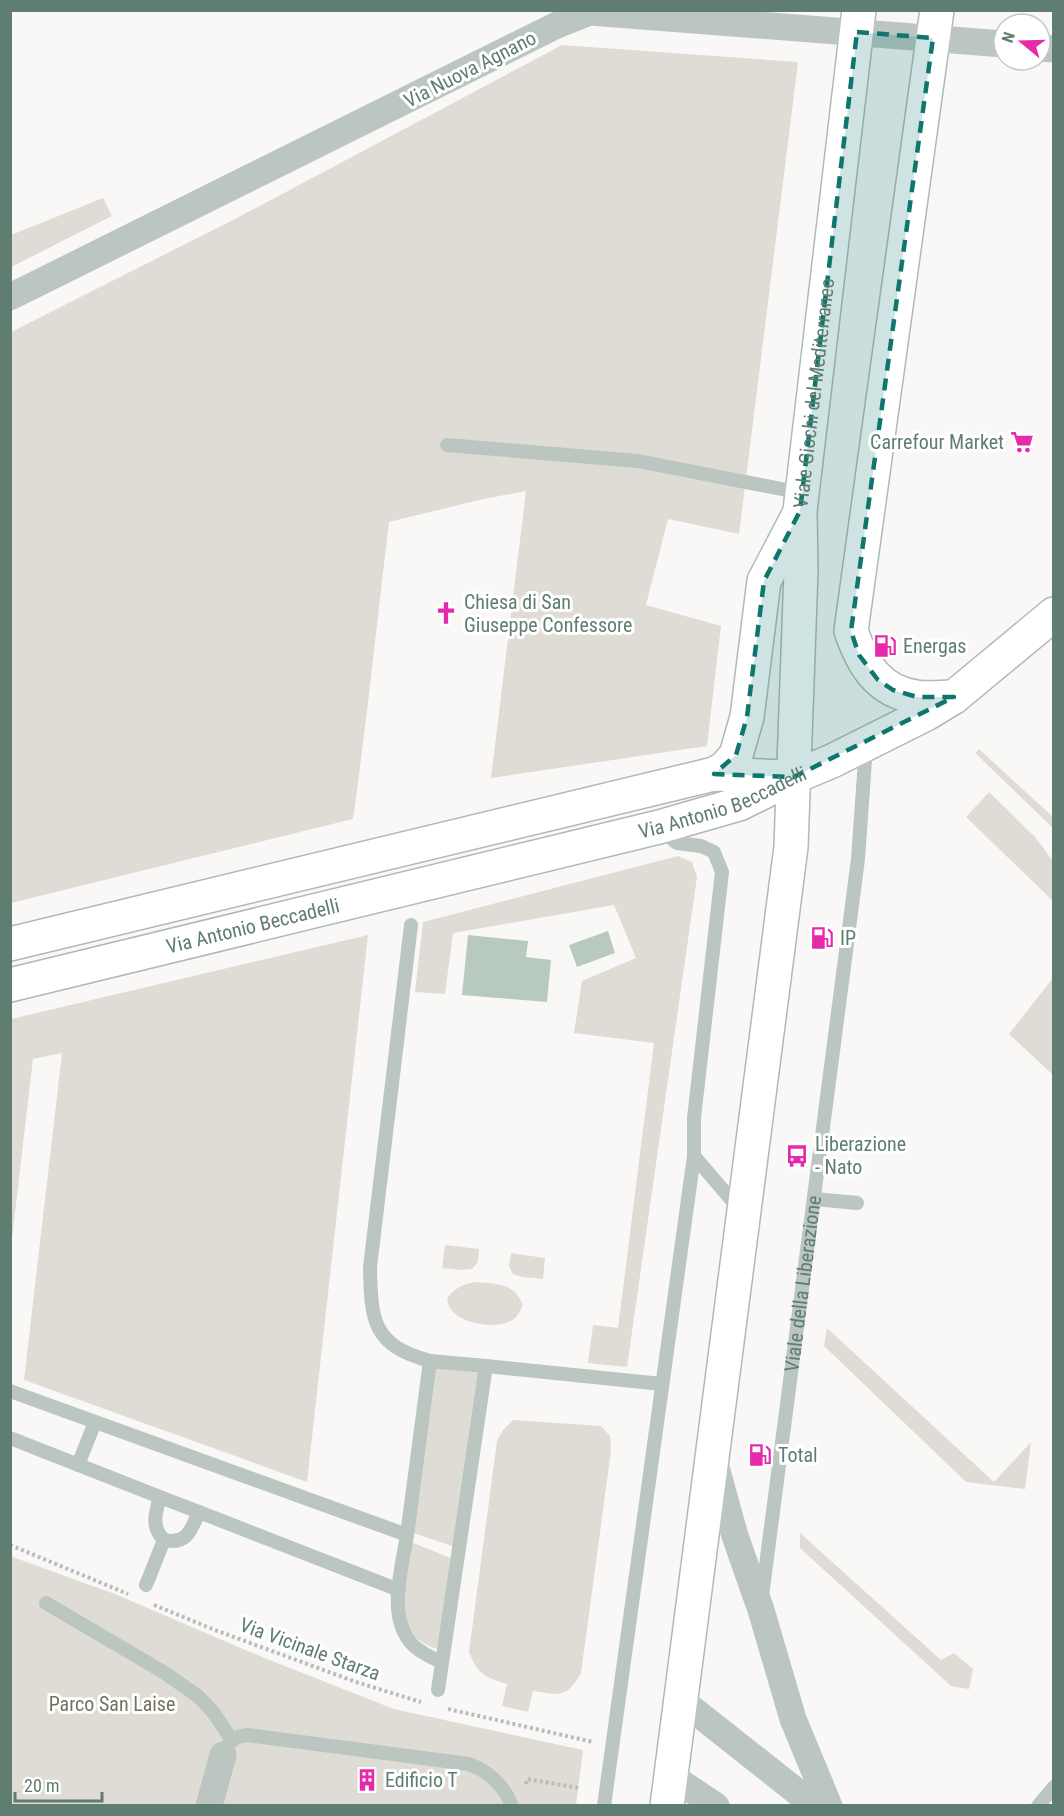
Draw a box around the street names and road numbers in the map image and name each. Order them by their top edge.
street label: Via Nuova Agnano [400,25,540,113]
street label: Viale Giochi del Mediterraneo [788,276,839,510]
street label: Via Antonio Beccadelli [636,761,810,844]
street label: Via Antonio Beccadelli [164,893,342,959]
street label: Viale della Liberazione [779,1194,826,1373]
street label: Via Vicinale Starza [236,1612,384,1686]

